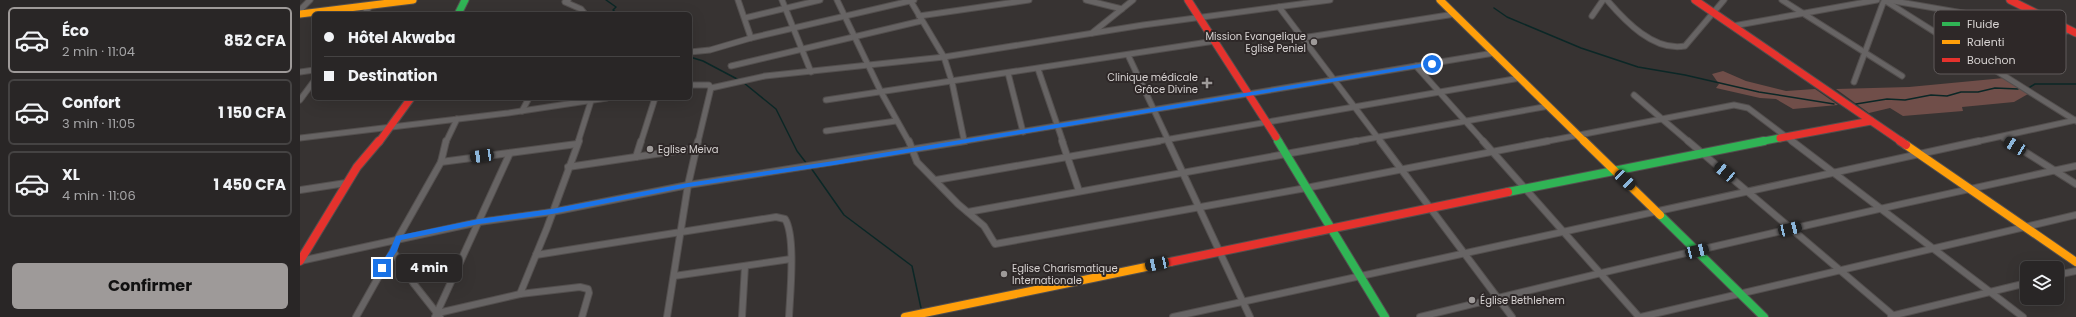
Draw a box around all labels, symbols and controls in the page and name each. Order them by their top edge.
legend [1934,10,2066,74]
text: Fluide [1967,16,1999,32]
text: Éco [62,20,89,41]
icon: car [14,22,50,58]
text: Hôtel Akwaba [348,27,455,48]
place label: Mission Evangelique Eglise Peniel [1205,29,1306,56]
text: 852 CFA [224,30,286,51]
text: Ralenti [1967,34,2005,50]
marker: Mission Evangelique Eglise Peniel [1309,37,1319,47]
text: 2 min · 11:04 [62,42,135,61]
text: Bouchon [1967,52,2016,68]
route start [1423,55,1441,73]
text: Destination [348,65,438,86]
place label: Clinique médicale Grâce Divine [1107,70,1198,97]
marker: Clinique médicale Grâce Divine [1201,77,1213,89]
text: Confort [62,92,121,113]
icon: car [14,94,50,130]
text: 1 150 CFA [218,102,286,123]
text: 3 min · 11:05 [62,114,135,133]
car [2002,135,2028,157]
place label: Eglise Meiva [658,142,719,157]
marker: Eglise Meiva [645,144,655,154]
car [469,148,495,164]
car [1712,160,1738,184]
text: XL [62,164,80,185]
icon: car [14,166,50,202]
car [1612,167,1638,193]
text: 1 450 CFA [214,174,286,195]
text: 4 min · 11:06 [62,186,136,205]
car [1777,220,1803,238]
car [1684,242,1710,260]
callout: 4 min [396,254,462,282]
car [1144,256,1170,272]
text: 4 min [410,258,448,277]
route end [373,259,391,277]
place label: Eglise Charismatique Internationale [1012,261,1118,288]
map controls [2020,261,2064,305]
button: layers [2020,261,2064,305]
button: Confirmer [12,263,288,309]
marker: Eglise Charismatique Internationale [999,269,1009,279]
place label: Église Bethlehem [1480,293,1565,308]
marker: Église Bethlehem [1467,295,1477,305]

